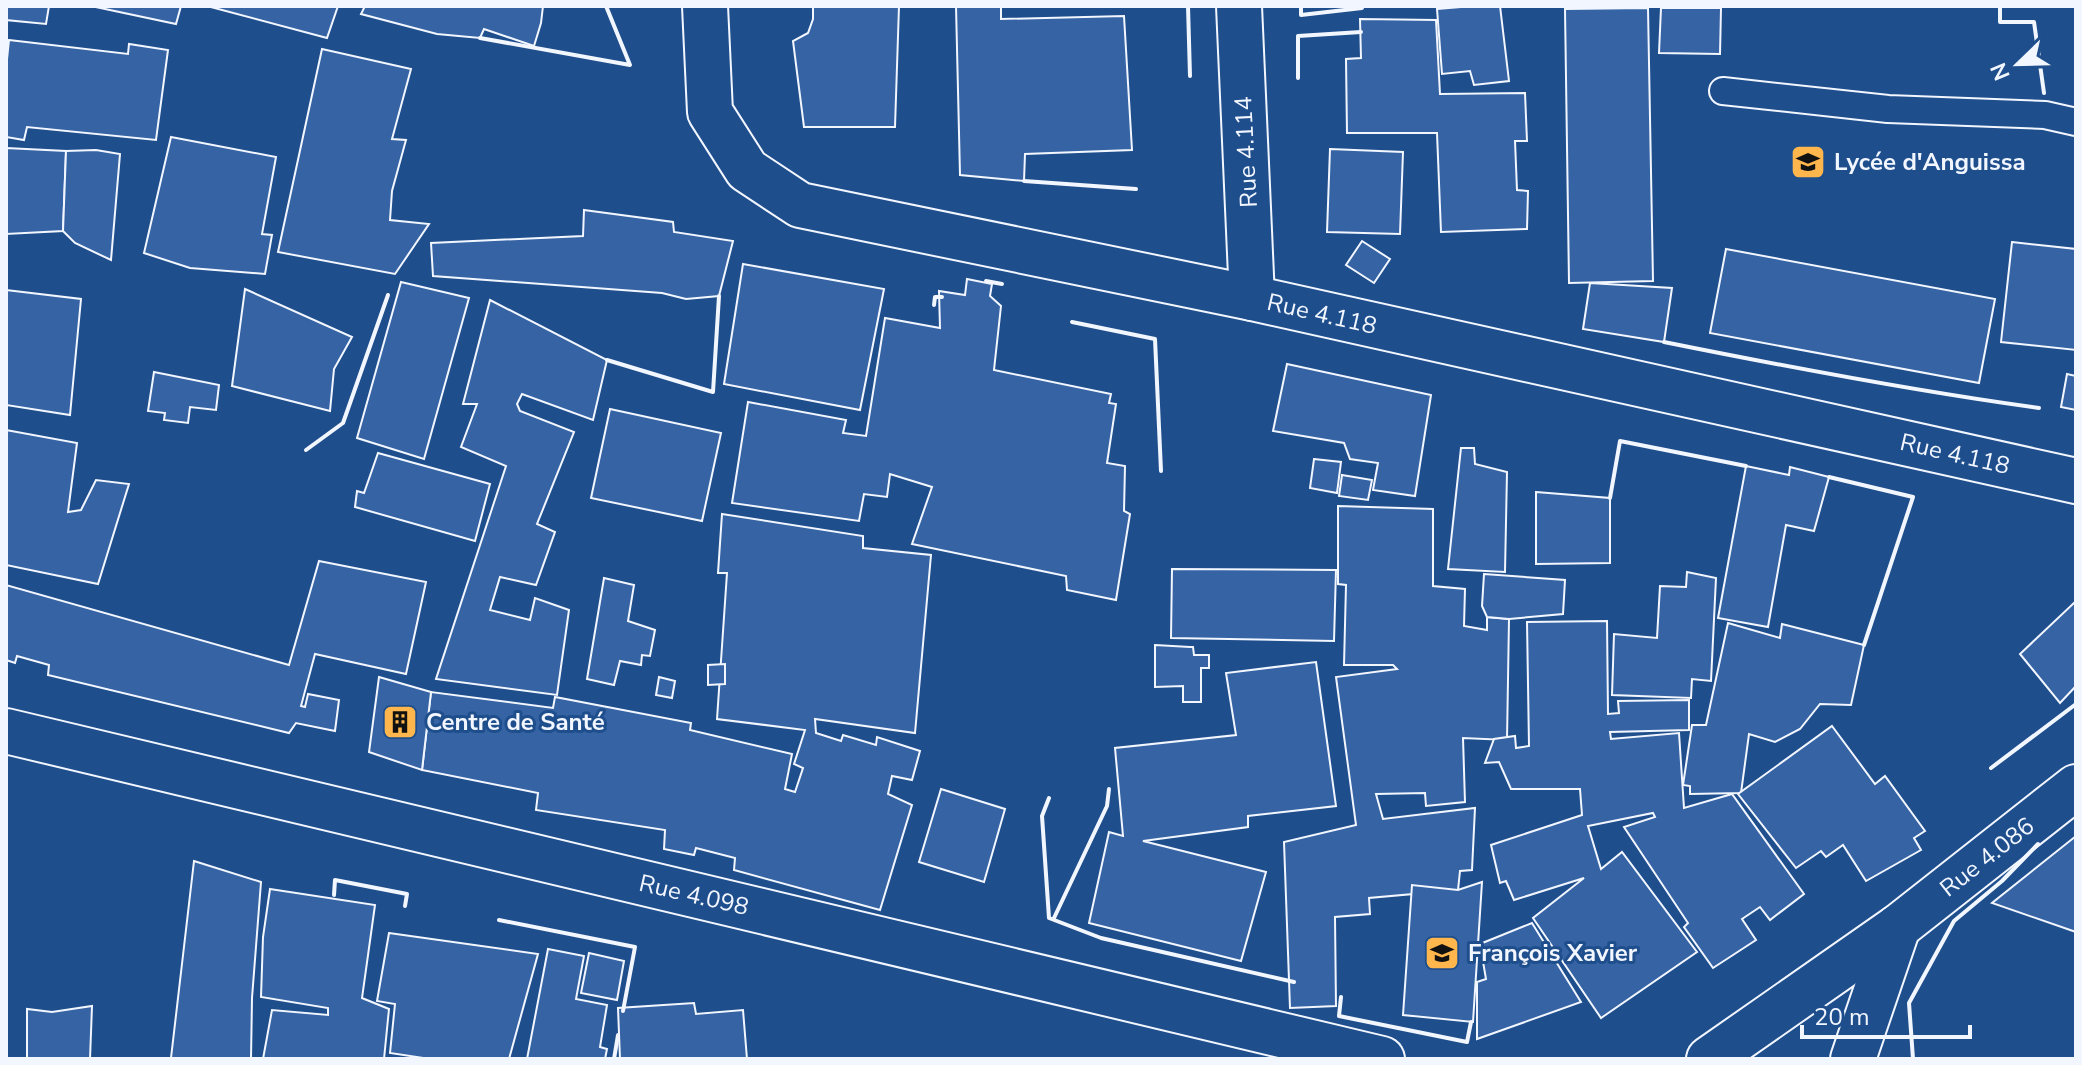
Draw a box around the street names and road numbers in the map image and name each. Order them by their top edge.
street label: Rue 4.114 [1227,95,1265,209]
street label: Rue 4.118 [1264,286,1380,342]
street label: Rue 4.118 [1897,426,2013,482]
street label: Rue 4.086 [1933,810,2041,904]
street label: Rue 4.098 [636,867,752,923]

